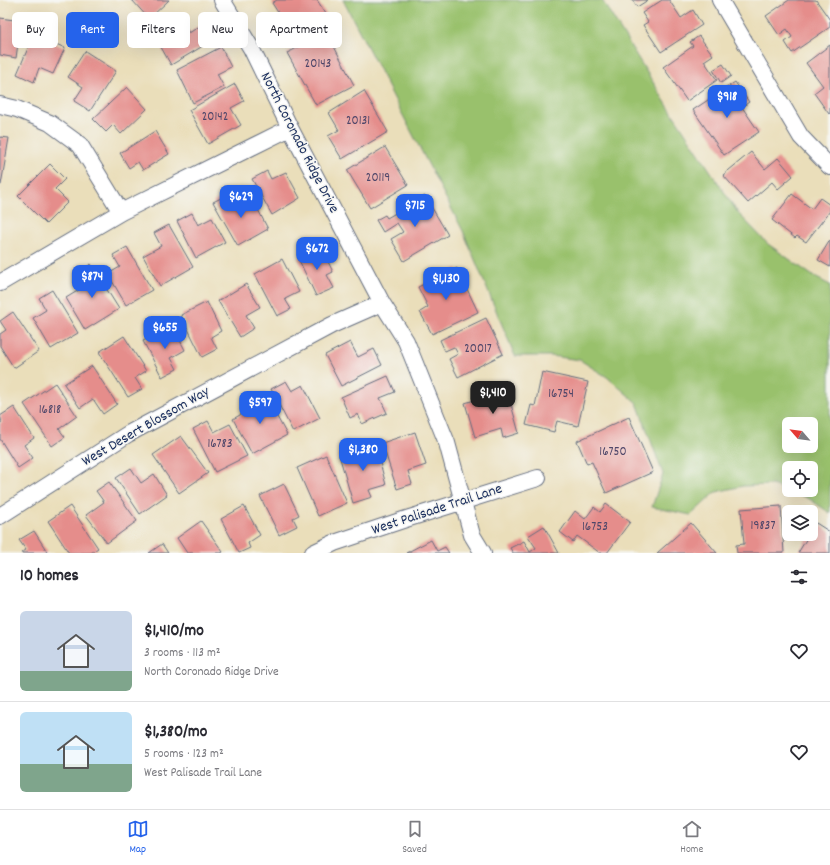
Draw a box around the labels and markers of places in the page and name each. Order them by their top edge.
pin: $918 [703,85,751,119]
pin: $629 [217,185,265,219]
pin: $715 [391,194,439,228]
pin: $672 [293,237,341,271]
pin: $874 [68,265,116,299]
pin: $1,130 [413,267,479,301]
pin: $655 [141,316,189,350]
pin: $1,410 [460,381,526,415]
pin: $597 [236,391,284,425]
pin: $1,380 [330,438,396,472]

